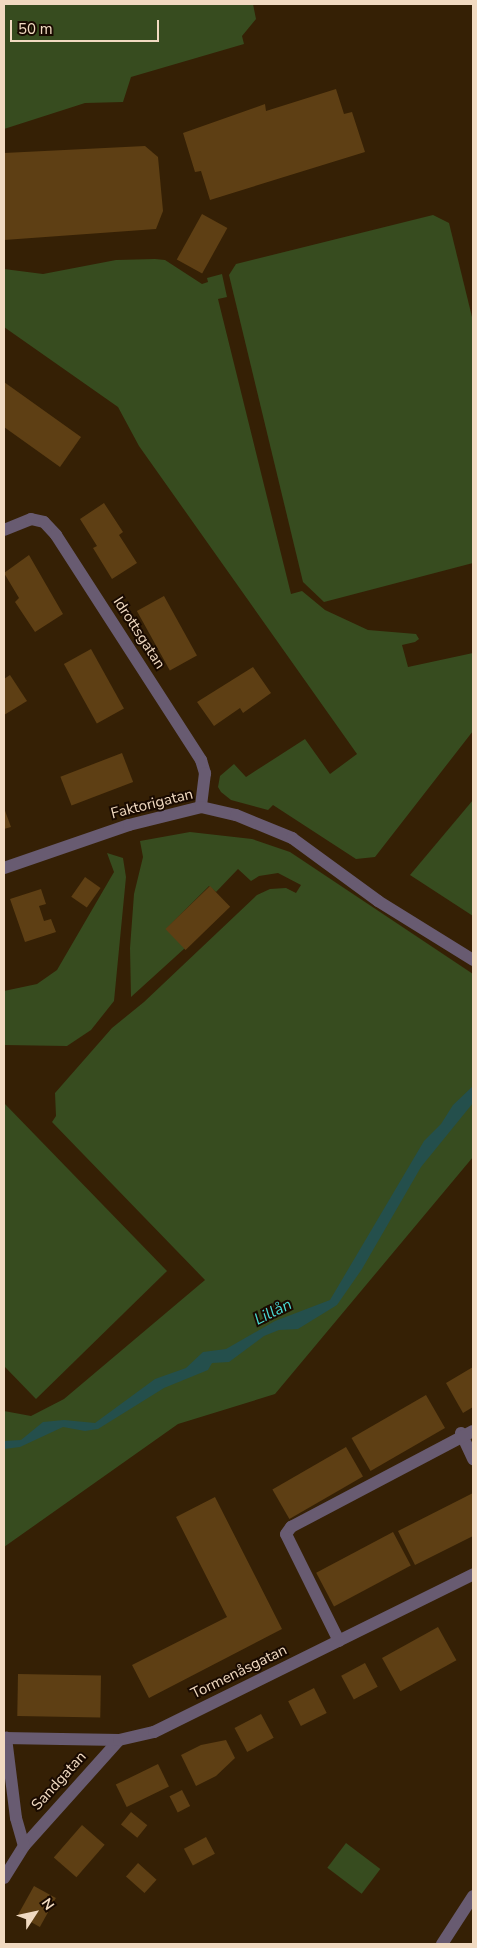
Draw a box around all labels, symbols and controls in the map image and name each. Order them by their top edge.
scale bar [12,10,161,42]
text: 50 m [18,19,53,39]
street label: Idrottsgatan [109,594,169,672]
street label: Faktorigatan [109,785,195,823]
water label: Lillån [251,1295,295,1329]
street label: Tormenåsgatan [188,1641,290,1703]
street label: Sandgatan [28,1748,90,1814]
north arrow [10,1888,60,1938]
text: N [37,1894,58,1914]

